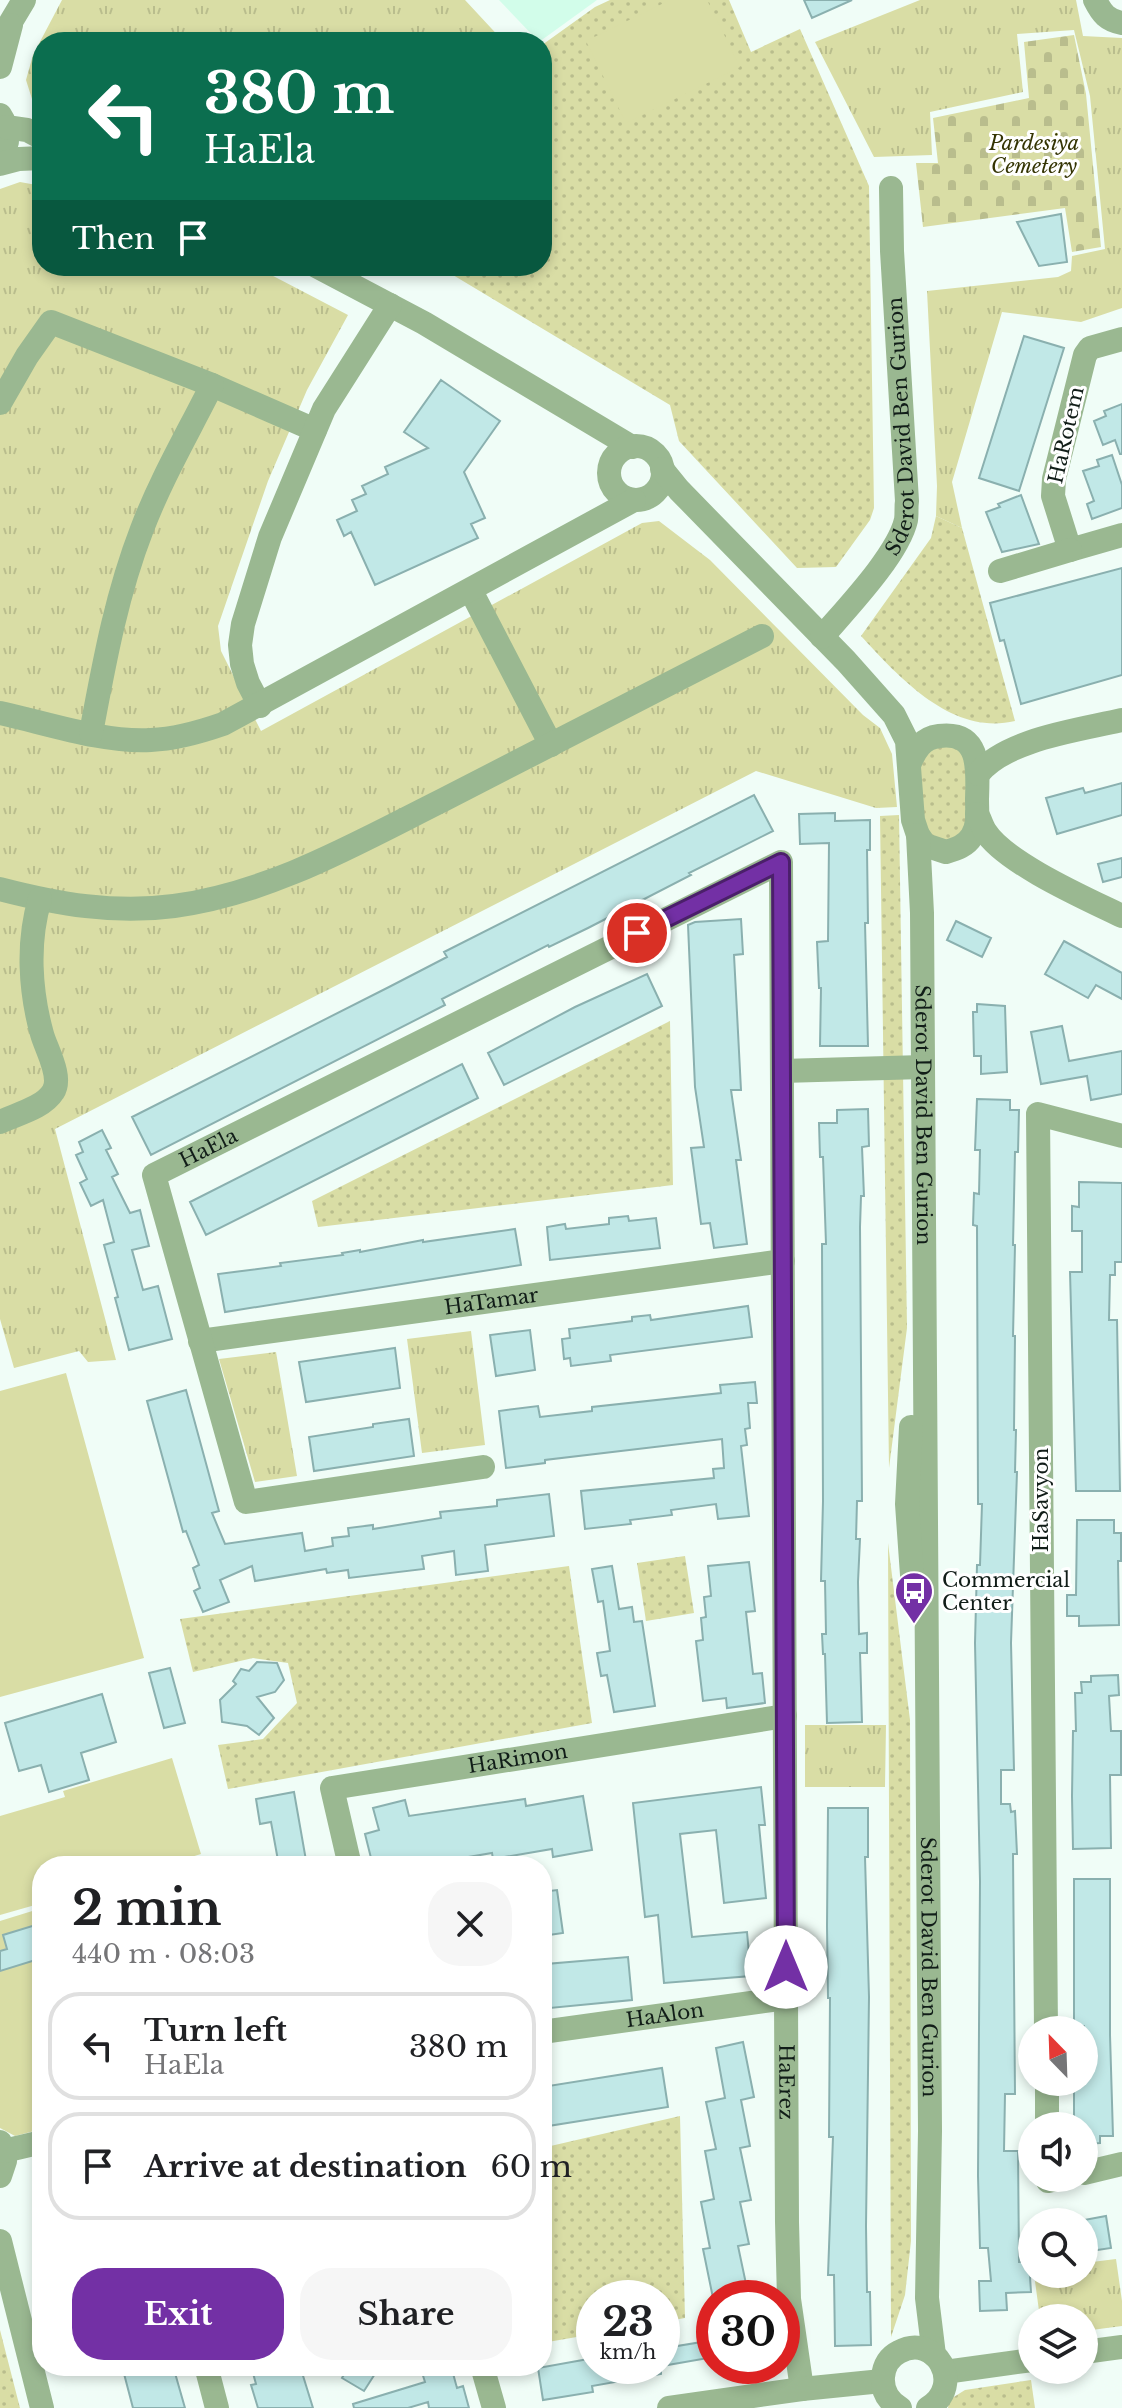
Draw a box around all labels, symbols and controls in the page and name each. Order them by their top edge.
text: 380 m [204,59,394,128]
icon: left [72,64,176,168]
text: HaEla [204,128,315,173]
park label: Pardesiya Cemetery [988,131,1079,178]
icon: arrive [171,216,215,260]
text: Then [72,220,155,257]
street label: Sderot David Ben Gurion [880,296,919,560]
street label: HaRotem [1043,384,1089,486]
pin [603,899,671,967]
icon: arrive [615,911,659,955]
street label: Sderot David Ben Gurion [910,985,936,1245]
street label: HaEla [175,1123,242,1172]
street label: HaTamar [443,1283,540,1319]
street label: HaSavyon [1029,1447,1053,1552]
place label: Commercial Center [942,1568,1070,1615]
bus stop icon: Commercial Center [893,1570,935,1625]
street label: HaRimon [466,1739,569,1778]
street label: Sderot David Ben Gurion [916,1837,942,2097]
text: 2 min [72,1878,221,1938]
button: close [428,1882,512,1966]
position arrow [744,1925,828,2009]
text: 440 m · 08:03 [72,1938,255,1970]
street label: HaAlon [624,1998,706,2032]
text: Turn left [144,2012,287,2049]
north arrow [1018,2016,1098,2096]
map controls [1018,2016,1098,2384]
icon: left [76,2024,120,2068]
text: 380 m [409,2028,508,2065]
street label: HaErez [774,2044,799,2120]
text: HaEla [144,2049,224,2081]
button: sound [1018,2112,1098,2192]
icon: arrive [76,2144,120,2188]
text: Arrive at destination [144,2148,467,2185]
text: 60 m [491,2148,572,2185]
button: search [1018,2208,1098,2288]
button: Exit [72,2268,284,2360]
button: Share [300,2268,512,2360]
speed limit sign: 30 [696,2280,800,2384]
text: 23 [602,2297,654,2347]
button: layers [1018,2304,1098,2384]
text: km/h [600,2340,656,2364]

